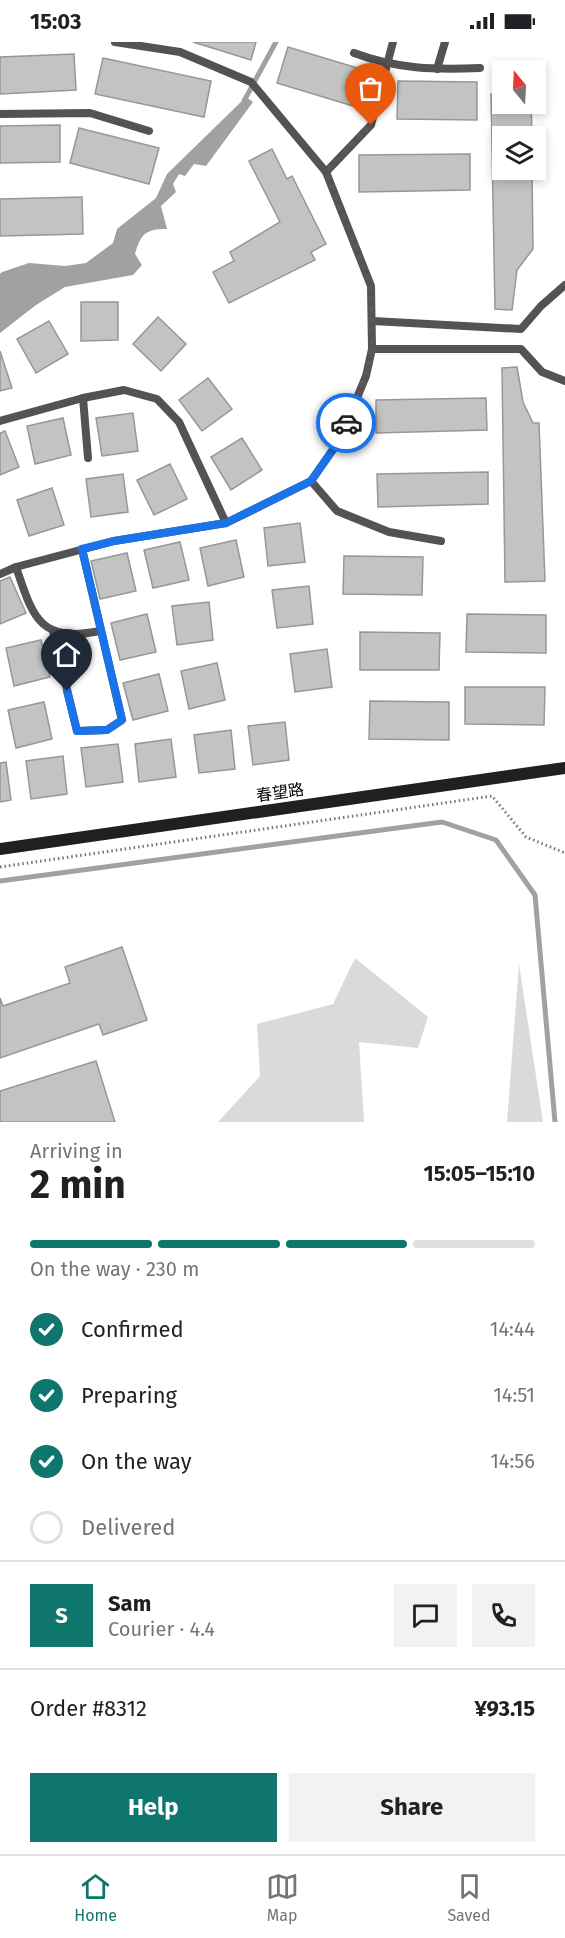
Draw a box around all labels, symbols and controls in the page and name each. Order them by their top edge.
text: 15:03 [30,8,81,35]
north arrow [492,60,546,114]
map controls [492,60,546,180]
pin [345,63,396,125]
icon: bag [354,72,387,105]
button: layers [492,126,546,180]
courier [316,393,376,453]
icon: car [330,407,363,440]
pin [41,629,92,691]
icon: home [50,638,83,671]
street label: 春望路 [255,780,305,805]
text: Arriving in [30,1139,123,1163]
text: 15:05–15:10 [424,1160,535,1187]
text: 2 min [30,1162,126,1208]
text: On the way · 230 m [30,1257,199,1281]
icon: check [30,1313,63,1346]
text: Confirmed [81,1316,184,1343]
text: 14:44 [490,1317,535,1341]
icon: check [30,1379,63,1412]
text: Preparing [81,1382,177,1409]
text: 14:51 [493,1383,535,1407]
icon: check [30,1445,63,1478]
text: On the way [81,1448,192,1475]
text: 14:56 [490,1449,535,1473]
text: Delivered [81,1514,176,1541]
button: chat [394,1584,457,1647]
button: phone [472,1584,535,1647]
text: Sam [108,1590,151,1617]
text: S [55,1602,68,1629]
text: Courier · 4.4 [108,1617,215,1641]
text: Order #8312 [30,1695,147,1722]
text: ¥93.15 [474,1695,535,1722]
button: Help [30,1773,277,1842]
button: Share [289,1773,535,1842]
tab: Home [74,1870,117,1925]
tab: Map [266,1870,299,1925]
tab: Saved [447,1870,491,1925]

